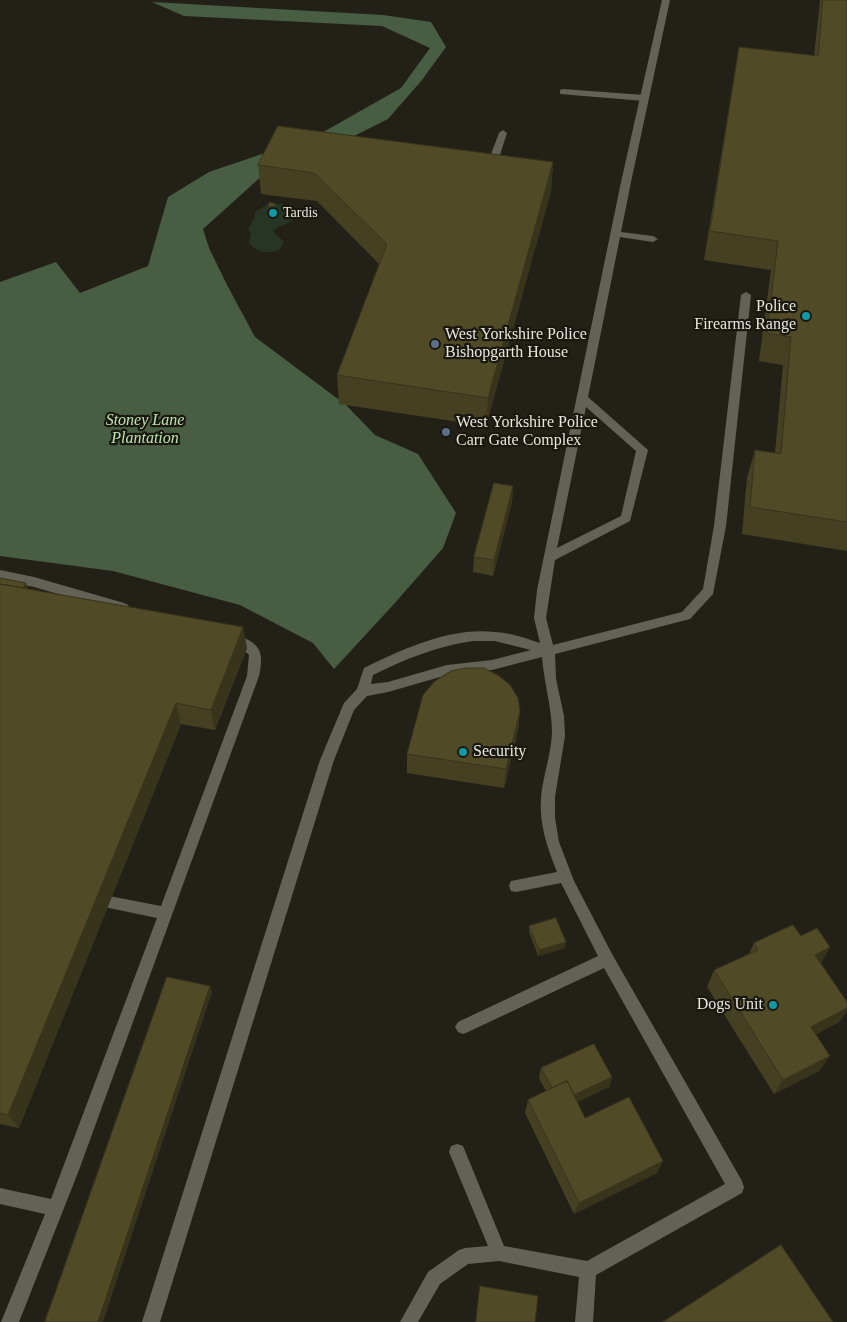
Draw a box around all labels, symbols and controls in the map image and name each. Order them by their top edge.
place label: Tardis [283,205,318,221]
marker: Tardis [267,207,279,219]
place label: Police Firearms Range [694,297,796,335]
marker: Police Firearms Range [800,310,812,322]
place label: West Yorkshire Police Bishopgarth House [445,325,587,363]
marker: West Yorkshire Police Bishopgarth House [429,338,441,350]
park label: Stoney Lane Plantation [106,411,184,449]
place label: West Yorkshire Police Carr Gate Complex [456,413,598,451]
marker: West Yorkshire Police Carr Gate Complex [440,426,452,438]
place label: Security [473,742,526,762]
marker: Security [457,746,469,758]
place label: Dogs Unit [697,995,763,1015]
marker: Dogs Unit [767,999,779,1011]

